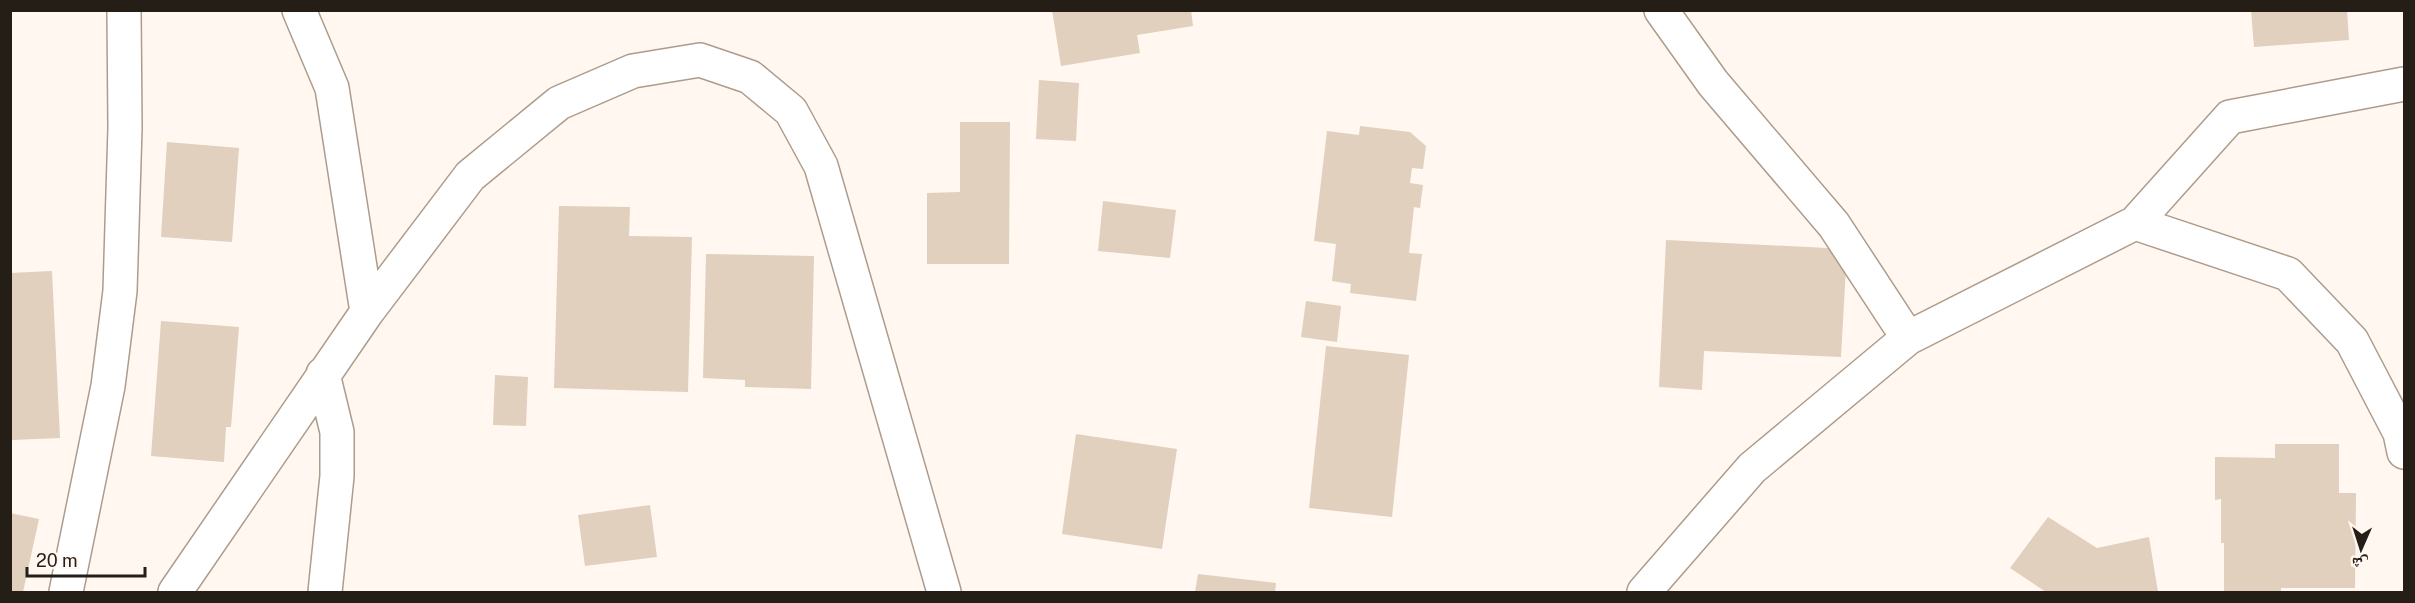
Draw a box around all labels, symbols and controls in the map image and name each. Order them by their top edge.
north arrow [2331,519,2391,579]
scale bar [27,540,146,578]
text: 20 m [36,550,78,571]
text: ش [2351,554,2369,573]

